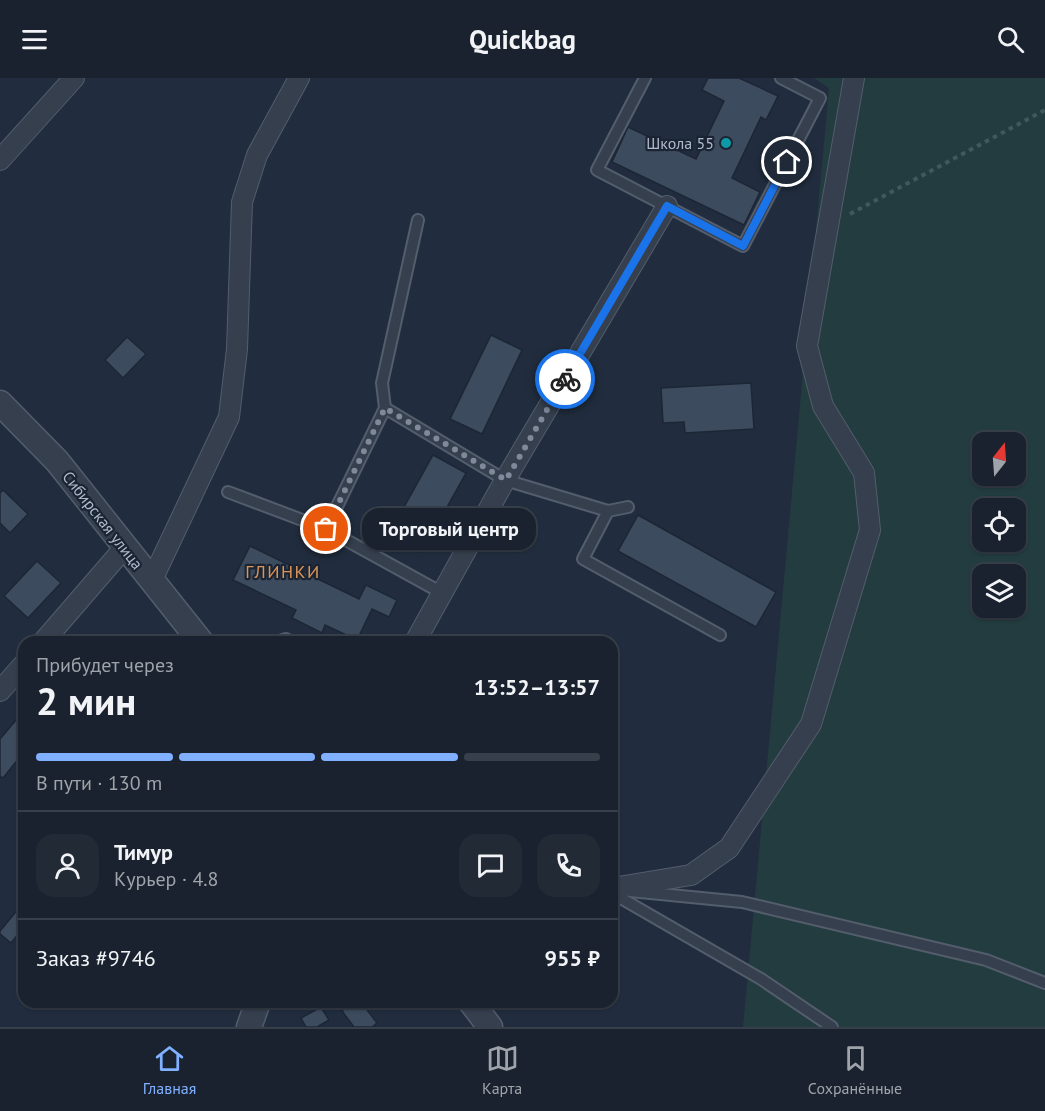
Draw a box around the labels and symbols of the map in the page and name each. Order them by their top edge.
place label: Школа 55 [646,133,714,153]
marker: Школа 55 [719,136,733,150]
pin [761,136,812,187]
courier [535,349,595,409]
north arrow [972,432,1026,486]
street label: Сибирская улица [58,467,148,573]
pin [300,503,351,554]
callout: Торговый центр [362,508,536,550]
district label: ГЛИНКИ [245,560,321,583]

